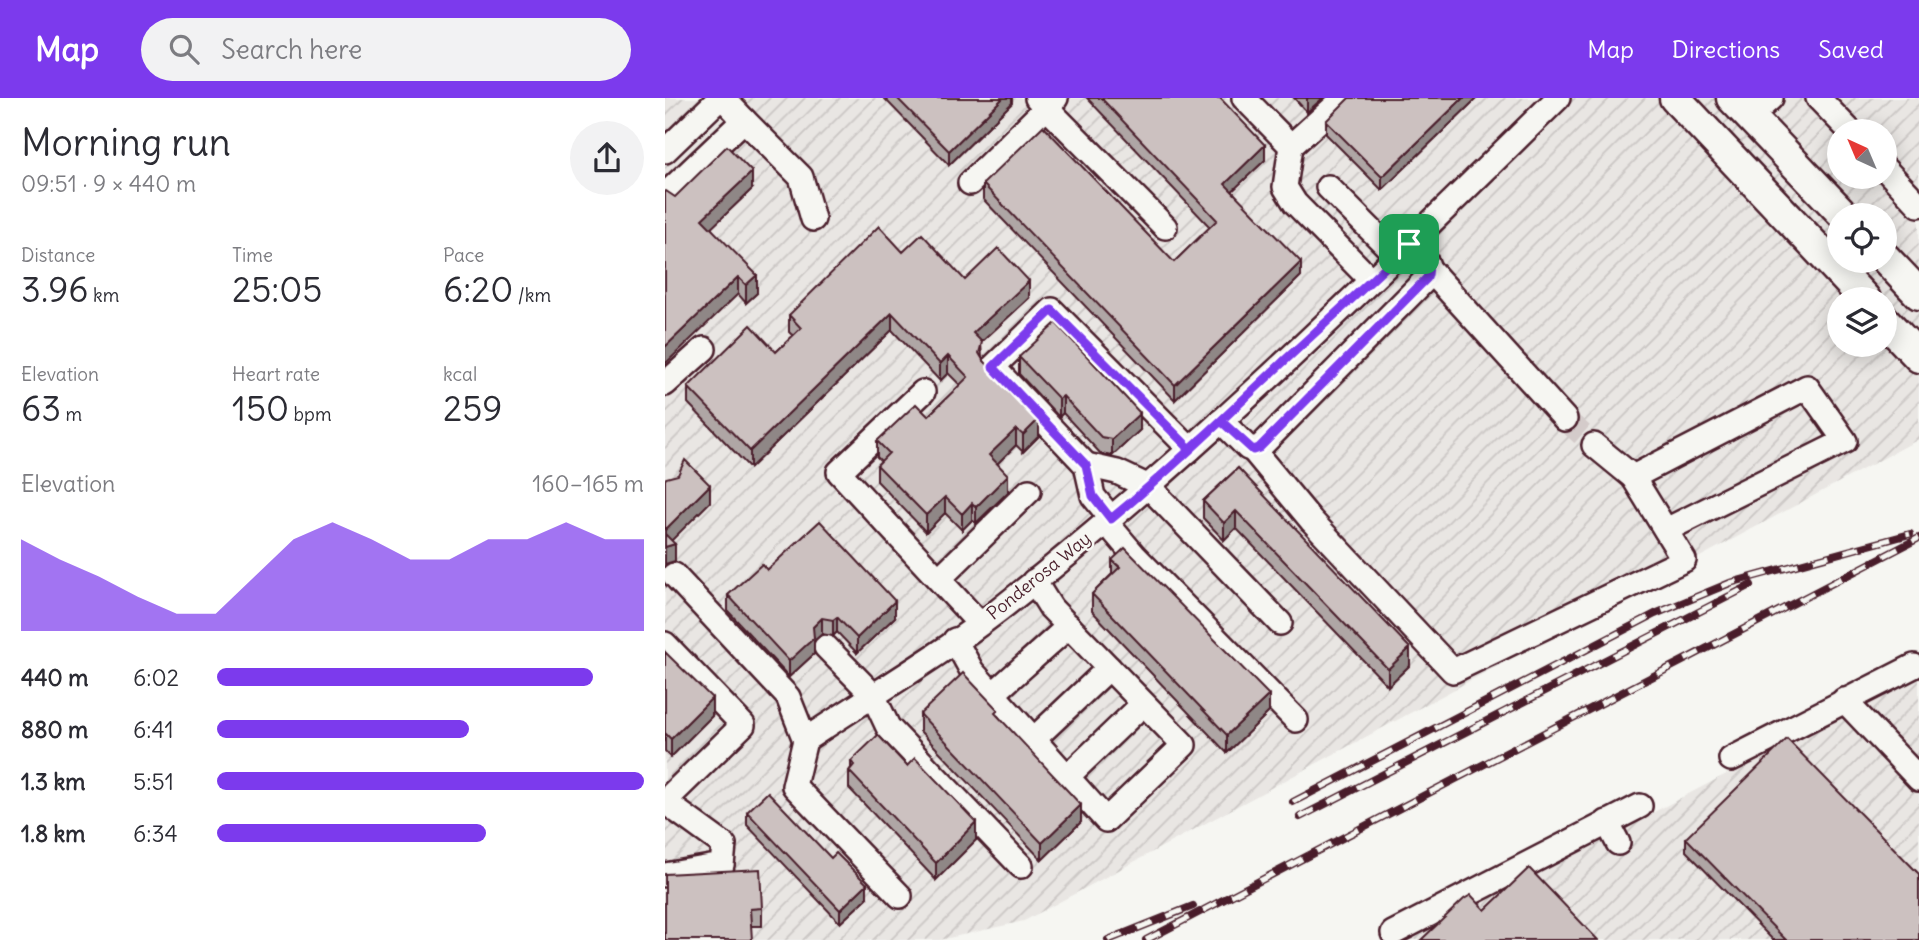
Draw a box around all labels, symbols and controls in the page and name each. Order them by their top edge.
search box [141,18,631,81]
text: Map [35,28,99,70]
icon: search [165,30,203,68]
text: Search here [221,33,362,66]
text: Map [1587,34,1634,64]
text: Directions [1672,34,1780,64]
text: Saved [1818,34,1884,64]
text: Morning run [21,119,231,166]
north arrow [1827,119,1897,189]
map controls [1827,119,1897,357]
button: share [570,121,644,195]
text: 09:51 · 9 × 440 m [21,169,196,198]
button: locate [1827,203,1897,273]
pin [1379,214,1439,274]
icon: arrive [1390,225,1428,263]
text: Distance [21,243,95,267]
text: Time [232,243,273,267]
text: Pace [443,243,484,267]
text: 3.96 [21,267,88,311]
text: 25:05 [232,267,322,311]
text: 6:20 [443,267,513,311]
text: km [88,283,119,307]
text: /km [513,283,551,307]
button: layers [1827,287,1897,357]
text: Elevation [21,362,99,386]
text: Heart rate [232,362,320,386]
text: kcal [443,362,477,386]
text: 63 [21,386,61,430]
text: 150 [232,386,289,430]
text: 259 [443,386,502,430]
text: m [61,402,82,426]
text: bpm [289,402,332,426]
text: Elevation [21,469,115,498]
text: 160–165 m [532,469,644,498]
street label: Ponderosa Way [982,527,1095,625]
text: 440 m [21,663,88,692]
text: 6:02 [133,663,179,692]
text: 880 m [21,715,88,744]
text: 6:41 [133,715,174,744]
text: 1.3 km [21,767,85,796]
text: 5:51 [133,767,174,796]
text: 1.8 km [21,819,86,848]
text: 6:34 [133,819,178,848]

